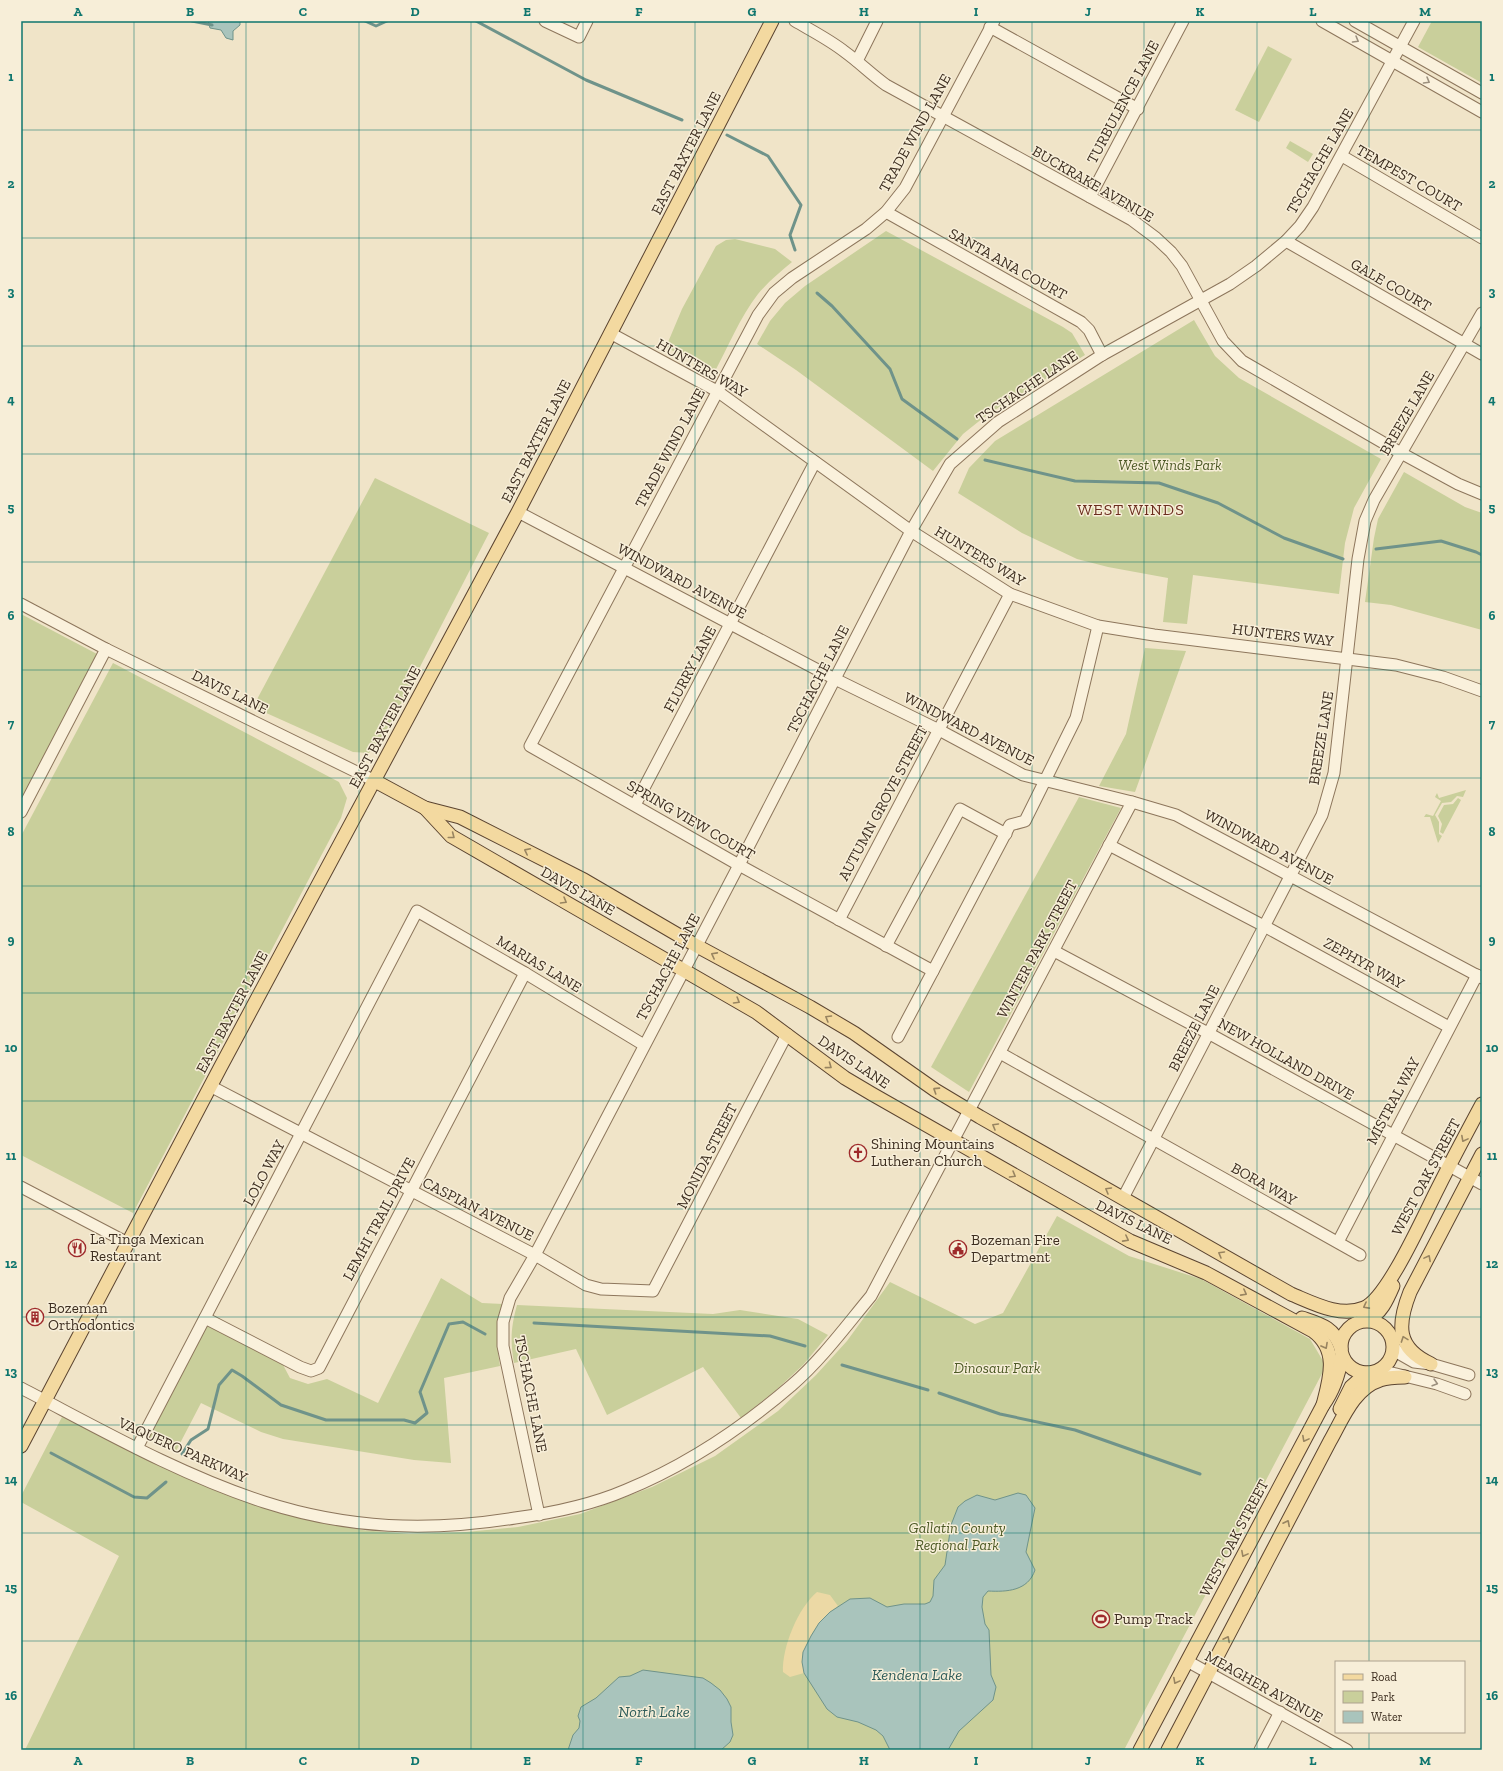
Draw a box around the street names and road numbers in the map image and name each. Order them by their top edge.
street label: TURBULENCE LANE [1083,37,1163,167]
street label: TRADE WIND LANE [875,71,955,195]
street label: EAST BAXTER LANE [647,88,725,217]
street label: TSCHACHE LANE [1283,105,1358,217]
street label: TEMPEST COURT [1353,140,1465,216]
street label: BUCKRAKE AVENUE [1029,142,1157,226]
street label: SANTA ANA COURT [946,224,1070,304]
street label: GALE COURT [1348,255,1434,315]
street label: HUNTERS WAY [653,335,752,402]
street label: TSCHACHE LANE [973,346,1081,428]
street label: BREEZE LANE [1376,367,1439,458]
street label: EAST BAXTER LANE [497,376,575,505]
street label: TRADE WIND LANE [631,385,709,511]
street label: HUNTERS WAY [931,522,1029,590]
street label: WINDWARD AVENUE [614,539,750,623]
street label: HUNTERS WAY [1231,620,1336,650]
street label: TSCHACHE LANE [783,622,853,736]
street label: FLURRY LANE [660,623,720,715]
street label: EAST BAXTER LANE [345,663,425,791]
street label: DAVIS LANE [189,666,271,718]
street label: WINDWARD AVENUE [901,688,1037,770]
street label: BREEZE LANE [1305,690,1337,786]
street label: AUTUMN GROVE STREET [834,722,932,884]
street label: SPRING VIEW COURT [624,776,758,864]
street label: WINDWARD AVENUE [1201,805,1337,889]
street label: DAVIS LANE [538,863,618,920]
street label: WINTER PARK STREET [993,877,1081,1021]
street label: TSCHACHE LANE [632,910,704,1024]
street label: MARIAS LANE [493,932,585,997]
street label: ZEPHYR WAY [1320,933,1408,993]
street label: EAST BAXTER LANE [192,948,272,1076]
street label: BREEZE LANE [1165,982,1224,1074]
street label: NEW HOLLAND DRIVE [1215,1014,1357,1104]
street label: DAVIS LANE [815,1031,893,1093]
street label: MISTRAL WAY [1363,1054,1424,1148]
street label: MONIDA STREET [673,1100,741,1212]
street label: WEST OAK STREET [1388,1115,1464,1239]
street label: LOLO WAY [239,1136,289,1209]
street label: LEMHI TRAIL DRIVE [339,1154,419,1284]
street label: BORA WAY [1228,1159,1301,1210]
street label: CASPIAN AVENUE [419,1173,537,1245]
street label: DAVIS LANE [1093,1196,1175,1248]
street label: TSCHACHE LANE [511,1334,551,1454]
street label: VAQUERO PARKWAY [115,1413,251,1487]
street label: WEST OAK STREET [1196,1476,1272,1600]
street label: MEAGHER AVENUE [1202,1647,1326,1727]

